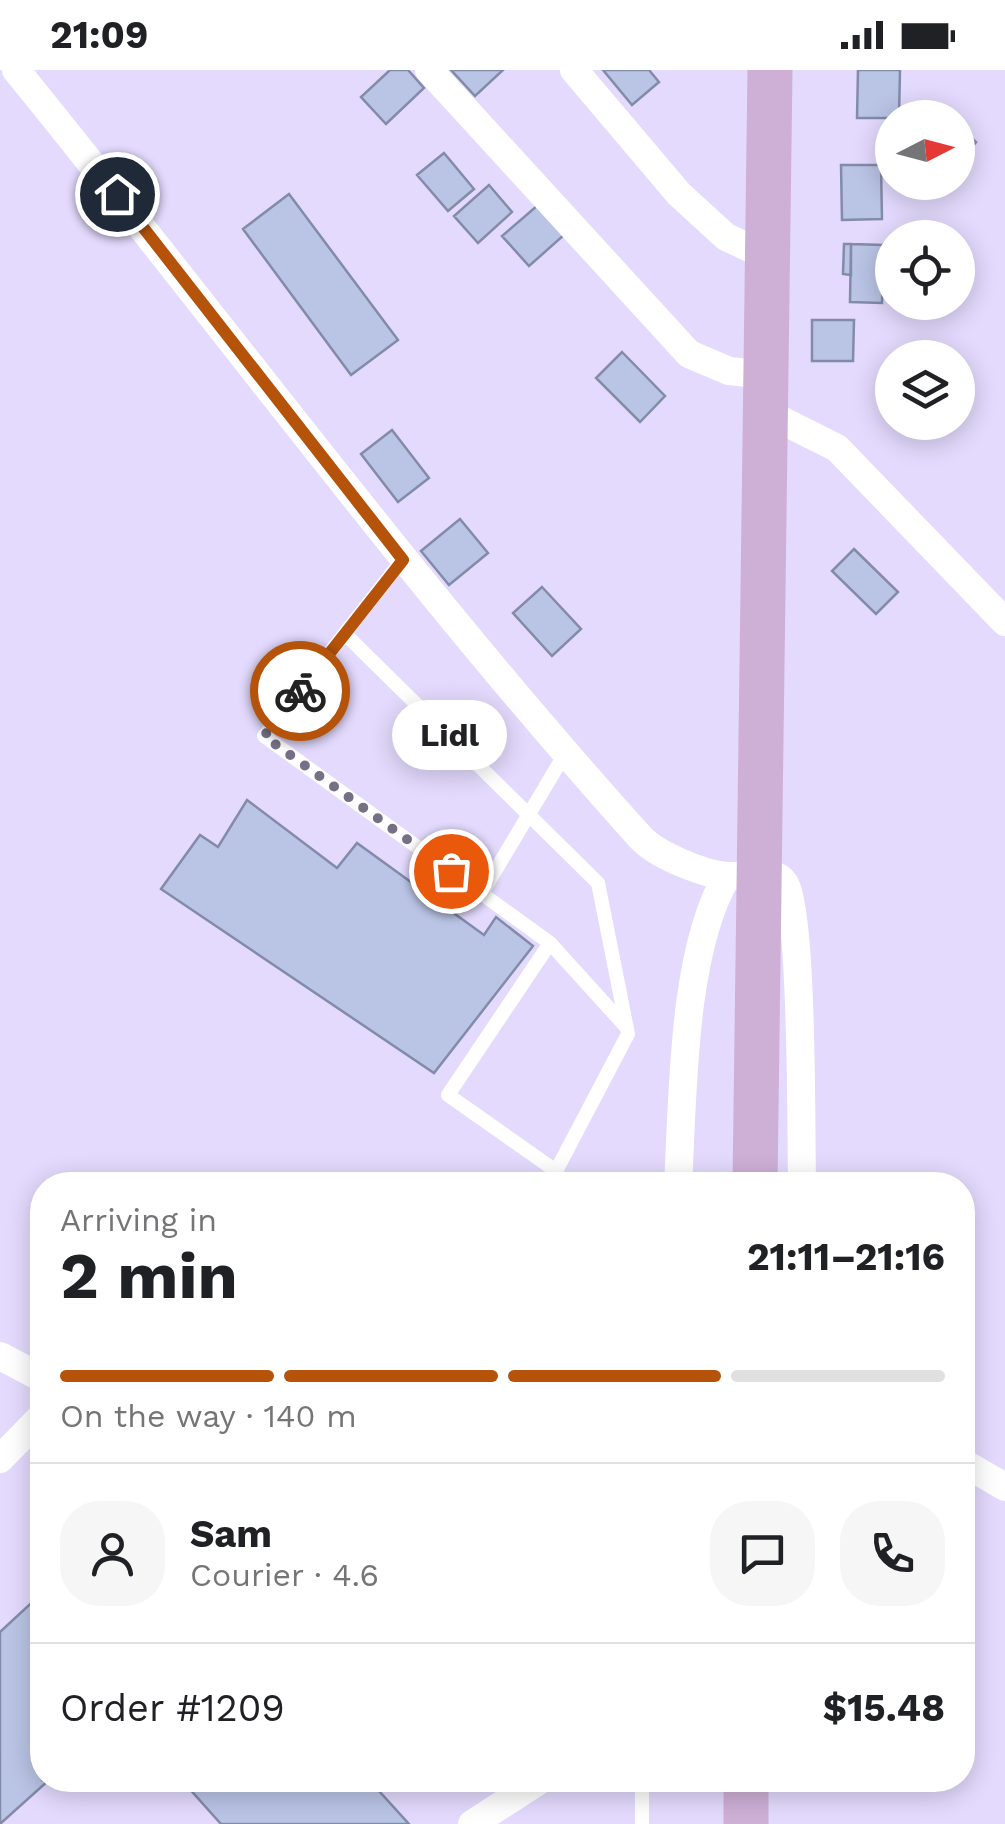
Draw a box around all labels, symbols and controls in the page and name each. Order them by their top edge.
text: 21:09 [50,13,148,57]
north arrow [875,100,975,200]
map controls [875,100,975,440]
pin [75,152,160,237]
icon: home [90,167,145,222]
button: locate [875,220,975,320]
button: layers [875,340,975,440]
courier [250,641,350,741]
icon: bike [273,664,328,719]
callout: Lidl [394,701,508,771]
text: Lidl [420,716,479,754]
pin [409,829,494,914]
icon: bag [424,844,479,899]
text: Arriving in [60,1201,217,1239]
text: 21:11–21:16 [747,1235,945,1279]
text: 2 min [60,1238,238,1314]
text: On the way · 140 m [60,1397,357,1435]
button: person [60,1501,165,1606]
button: chat [710,1501,815,1606]
button: phone [840,1501,945,1606]
text: Sam [190,1512,272,1556]
text: Courier · 4.6 [190,1556,379,1594]
text: Order #1209 [60,1686,285,1730]
text: $15.48 [823,1686,945,1730]

